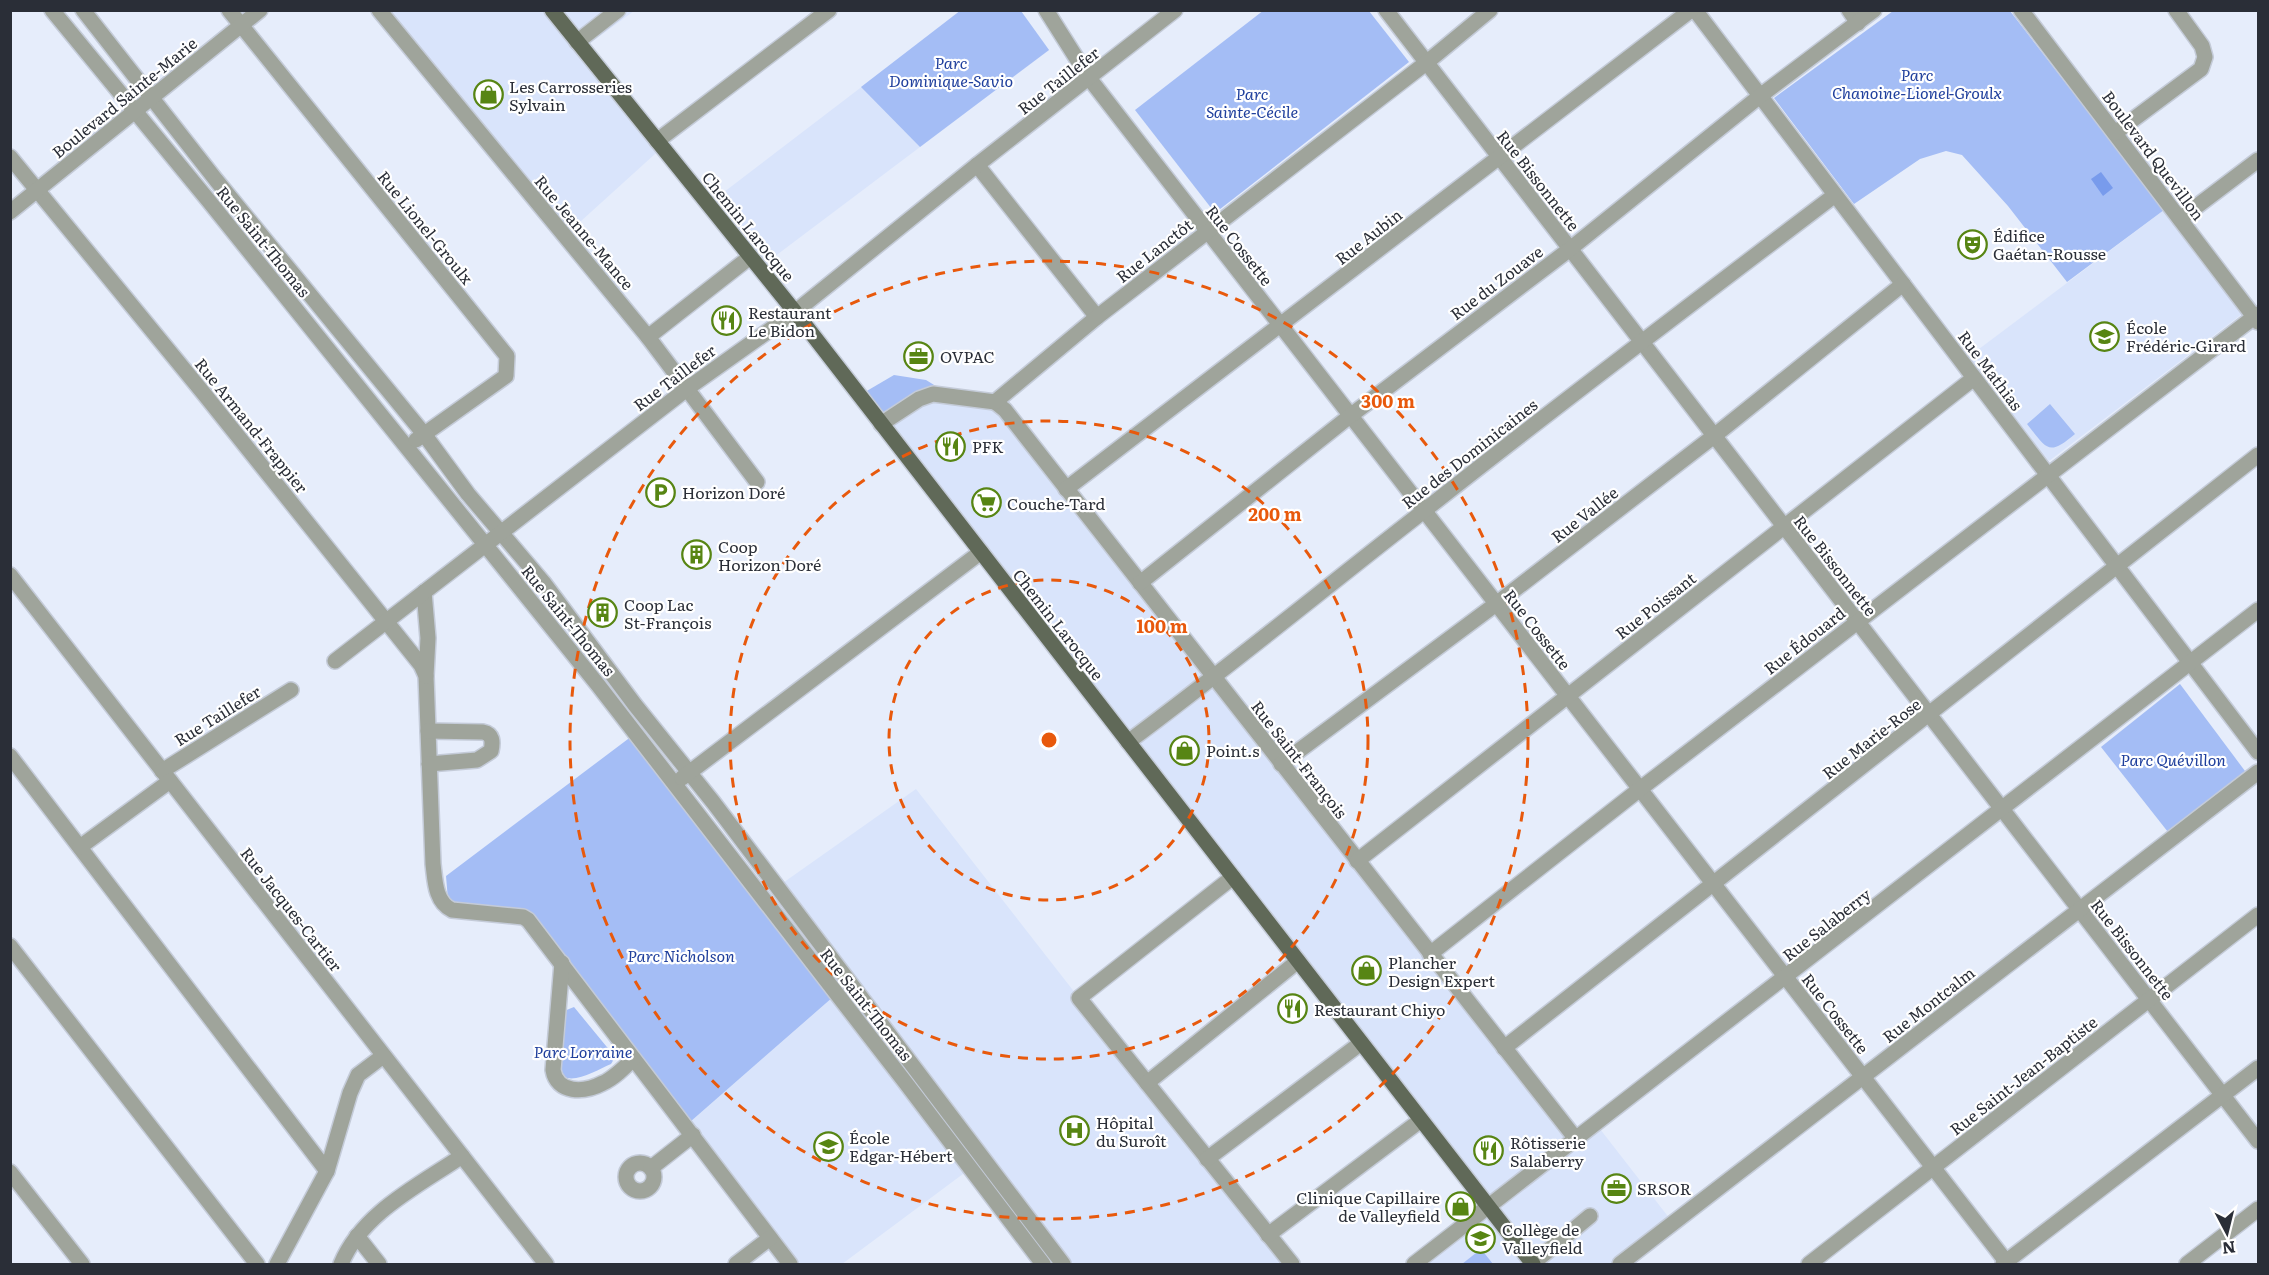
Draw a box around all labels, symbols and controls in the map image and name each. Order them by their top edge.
street label: Boulevard Sainte-Marie [46,31,202,163]
street label: Rue Taillefer [1012,40,1104,120]
park label: Parc Dominique-Savio [889,50,1013,92]
park label: Parc Chanoine-Lionel-Groulx [1832,62,2003,104]
place label: Les Carrosseries Sylvain [509,74,632,116]
shop icon: Les Carrosseries Sylvain [472,79,504,111]
park label: Parc Sainte-Cécile [1206,81,1298,123]
street label: Boulevard Quevillon [2097,85,2211,225]
street label: Rue Bissonnette [1492,124,1586,236]
street label: Rue Lionel-Groulx [373,165,480,290]
street label: Chemin Larocque [697,166,801,286]
street label: Rue Jeanne-Mance [530,169,640,295]
street label: Rue Saint-Thomas [212,180,316,302]
street label: Rue Cossette [1201,200,1279,290]
street label: Rue Aubin [1329,202,1407,270]
street label: Rue Lanctôt [1110,212,1198,288]
place label: Édifice Gaétan-Rousse [1993,223,2106,265]
theatre icon: Édifice Gaétan-Rousse [1956,228,1988,260]
street label: Rue du Zouave [1445,239,1547,325]
place label: Restaurant Le Bidon [748,300,832,342]
restaurant icon: Restaurant Le Bidon [711,305,743,337]
place label: École Frédéric-Girard [2126,315,2246,357]
school or university icon: École Frédéric-Girard [2089,320,2121,352]
street label: Rue Mathias [1953,325,2029,415]
street label: Rue Taillefer [628,338,721,416]
office icon: OVPAC [903,340,935,372]
place label: OVPAC [940,344,995,368]
street label: Rue Armand-Frappier [190,352,314,498]
text: 300 m [1361,387,1415,414]
street label: Rue des Dominicaines [1396,392,1542,514]
restaurant icon: PFK [935,430,967,462]
place label: PFK [972,434,1004,458]
parking icon: Horizon Doré [645,476,677,508]
place label: Horizon Doré [682,480,785,504]
street label: Rue Vallée [1545,480,1623,548]
supermarket icon: Couche-Tard [970,487,1002,519]
place label: Couche-Tard [1007,491,1105,515]
text: 200 m [1248,500,1302,527]
street label: Rue Bissonnette [1789,509,1883,621]
place label: Coop Horizon Doré [718,534,821,576]
building icon: Coop Horizon Doré [681,539,713,571]
street label: Rue Saint-Thomas [517,559,621,681]
street label: Chemin Larocque [1008,563,1110,685]
street label: Rue Poissant [1610,566,1701,644]
street label: Rue Cossette [1499,584,1577,674]
place label: Coop Lac St-François [624,592,711,634]
building icon: Coop Lac St-François [587,597,619,629]
street label: Rue Édouard [1758,600,1850,679]
text: 100 m [1136,612,1188,639]
street label: Rue Taillefer [169,679,265,751]
street label: Rue Marie-Rose [1817,692,1925,784]
street label: Rue Saint-François [1246,695,1354,823]
centre of rings [1039,730,1059,750]
shop icon: Point.s [1169,734,1201,766]
place label: Point.s [1206,738,1259,762]
park label: Parc Quévillon [2120,747,2226,771]
street label: Rue Jacques-Cartier [236,842,349,977]
street label: Rue Salaberry [1777,881,1876,966]
street label: Rue Bissonnette [2086,893,2180,1005]
park label: Parc Nicholson [627,943,735,967]
street label: Rue Saint-Thomas [815,943,919,1065]
place label: Plancher Design Expert [1388,950,1495,992]
shop icon: Plancher Design Expert [1351,955,1383,987]
street label: Rue Montcalm [1877,960,1980,1048]
street label: Rue Cossette [1797,968,1875,1058]
restaurant icon: Restaurant Chiyo [1277,993,1309,1025]
place label: Restaurant Chiyo [1314,997,1445,1021]
street label: Rue Saint-Jean-Baptiste [1944,1010,2102,1140]
park label: Parc Lorraine [533,1039,633,1063]
place label: Hôpital du Suroît [1096,1110,1167,1152]
hospital icon: Hôpital du Suroît [1059,1115,1091,1147]
place label: École Edgar-Hébert [849,1125,953,1167]
school or university icon: École Edgar-Hébert [812,1130,844,1162]
place label: Rôtisserie Salaberry [1510,1130,1586,1172]
restaurant icon: Rôtisserie Salaberry [1473,1135,1505,1167]
office icon: SRSOR [1600,1172,1632,1204]
place label: SRSOR [1637,1176,1692,1200]
place label: Clinique Capillaire de Valleyfield [1296,1185,1440,1227]
shop icon: Clinique Capillaire de Valleyfield [1445,1190,1477,1222]
north arrow [2197,1203,2257,1263]
place label: Collège de Valleyfield [1502,1217,1583,1259]
school or university icon: Collège de Valleyfield [1465,1222,1497,1254]
text: N [2221,1236,2237,1262]

